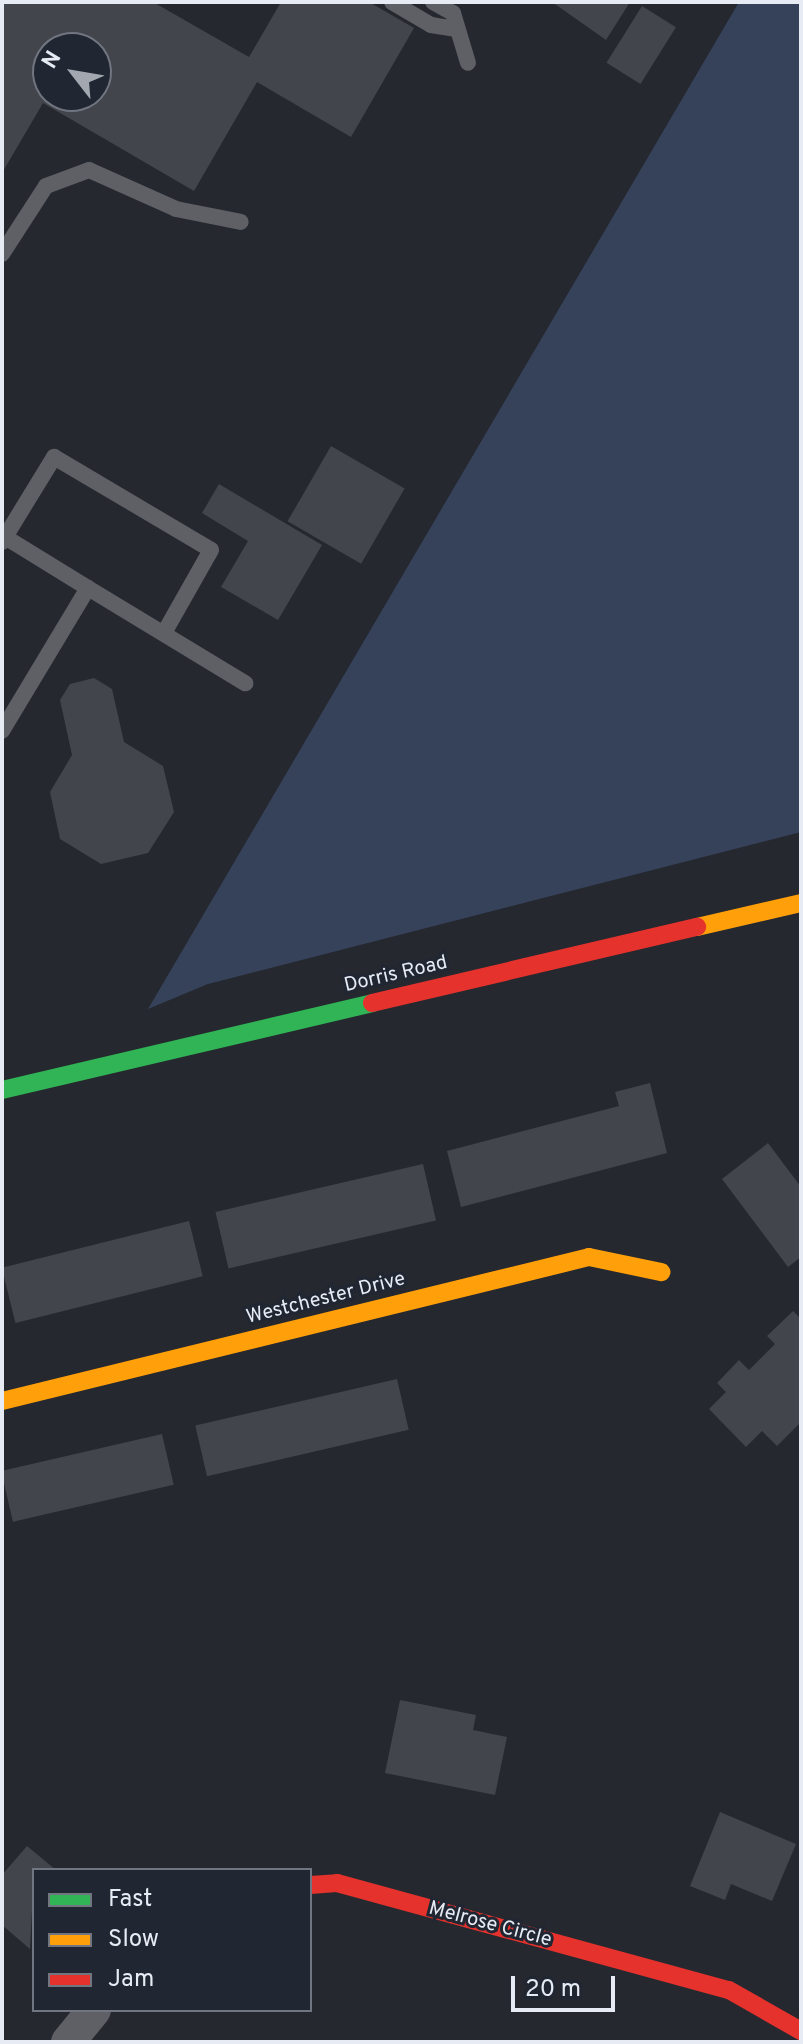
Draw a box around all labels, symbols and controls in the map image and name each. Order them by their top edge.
north arrow [32,32,112,112]
text: N [37,47,68,74]
street label: Dorris Road [342,951,450,999]
street label: Westchester Drive [244,1268,408,1330]
legend [32,1868,312,2012]
text: Fast [108,1885,152,1915]
street label: Melrose Circle [426,1897,554,1953]
text: Slow [108,1925,159,1955]
scale bar [515,1960,619,2010]
text: Jam [108,1965,154,1995]
text: 20 m [525,1975,581,2005]

